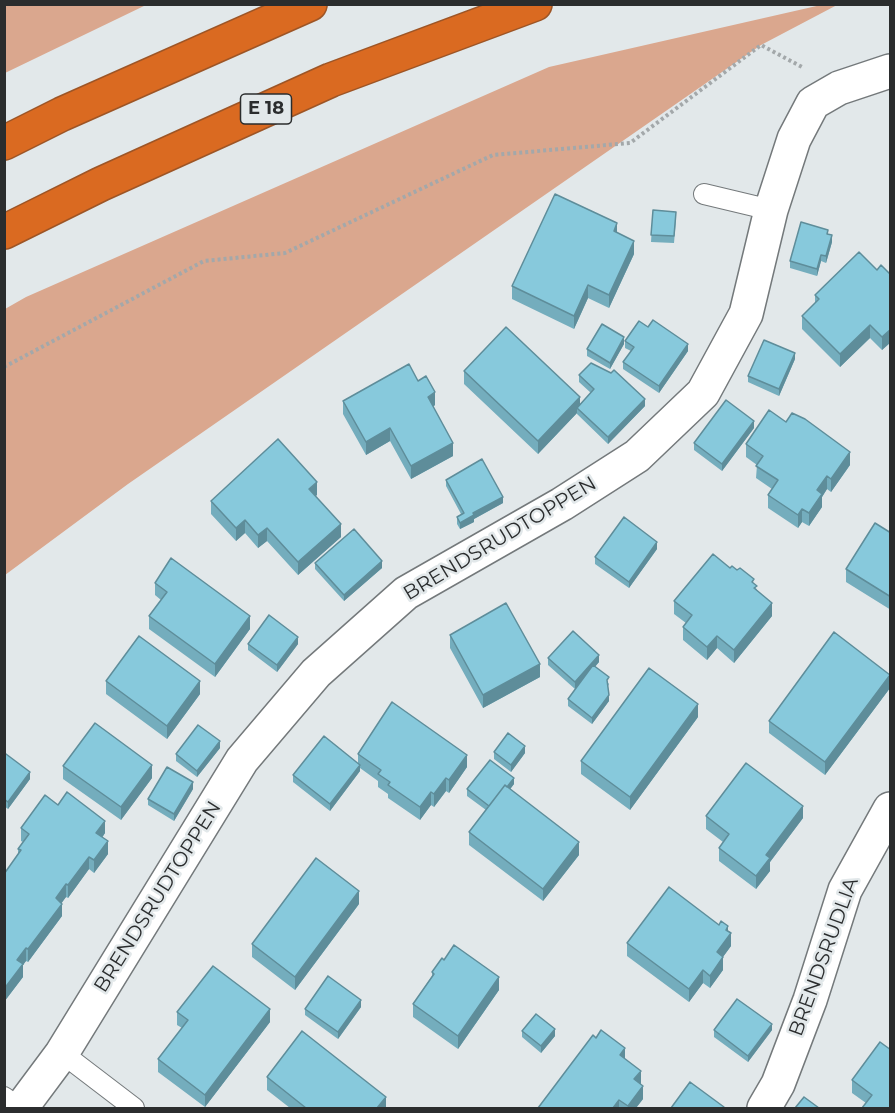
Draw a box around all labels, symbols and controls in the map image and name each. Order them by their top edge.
road number: E 18 [240,94,292,124]
street label: BRENDSRUDTOPPEN [399,472,601,606]
street label: BRENDSRUDTOPPEN [89,797,227,997]
street label: BRENDSRUDLIA [784,874,864,1040]

